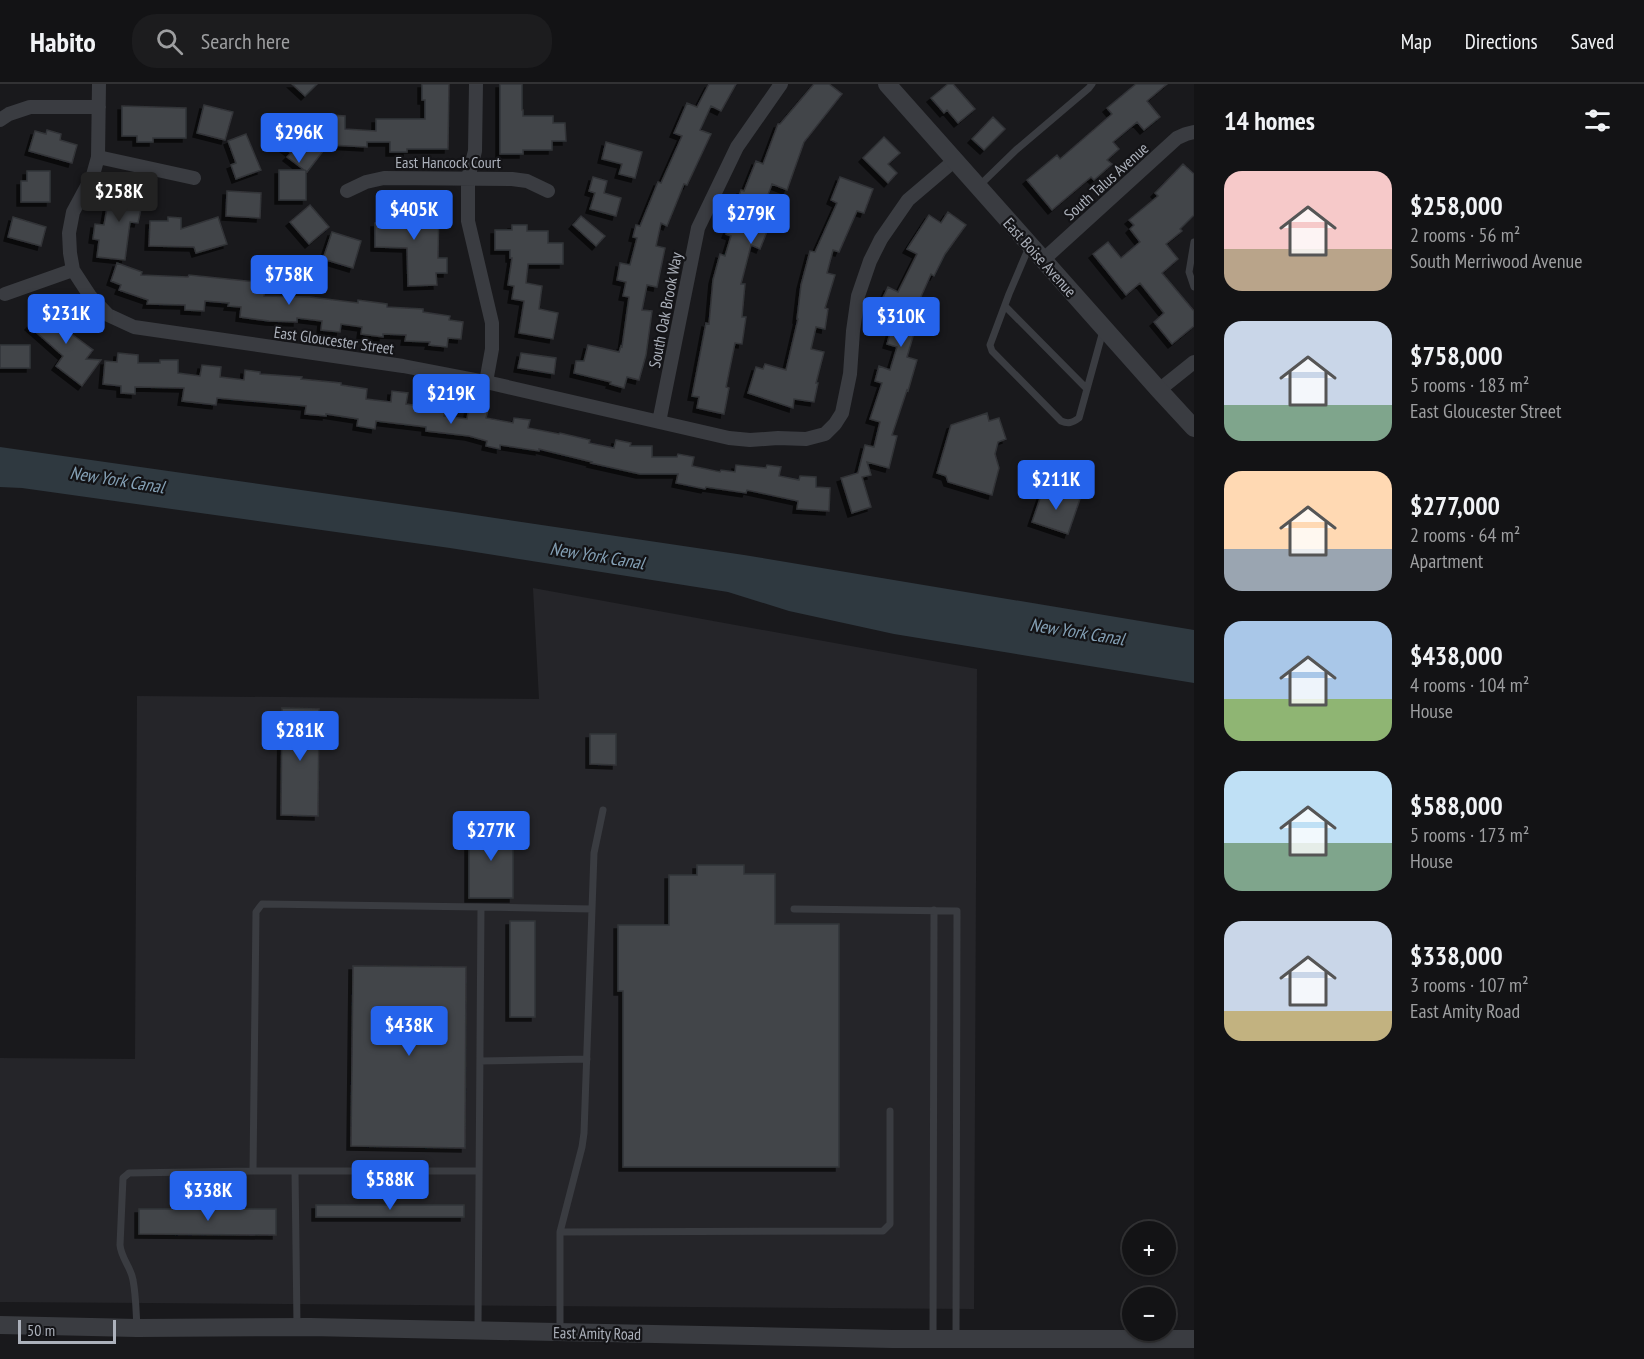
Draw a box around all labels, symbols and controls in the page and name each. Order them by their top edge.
search box [132,14,552,68]
text: Habito [30,23,96,60]
icon: search [153,25,186,58]
text: Search here [201,27,290,55]
text: Map [1401,28,1432,55]
text: Directions [1465,28,1538,55]
text: Saved [1571,28,1614,55]
text: 14 homes [1224,104,1315,137]
icon: filters [1581,104,1614,137]
pin: $296K [257,113,341,164]
text: $296K [275,119,323,145]
street label: South Talus Avenue [1060,138,1152,224]
street label: East Hancock Court [395,152,501,172]
pin: $258K [77,172,161,223]
text: $258K [95,178,143,204]
text: $258,000 [1410,189,1503,222]
pin: $405K [372,190,456,241]
pin: $279K [709,194,793,245]
icon: home [1272,195,1344,267]
text: $405K [390,196,438,222]
text: $279K [727,200,775,226]
street label: East Boise Avenue [999,213,1081,301]
text: 2 rooms · 56 m² [1410,222,1520,248]
text: South Merriwood Avenue [1410,248,1583,274]
street label: South Oak Brook Way [644,251,686,369]
pin: $758K [247,255,331,306]
text: $758K [265,261,313,287]
pin: $231K [24,294,108,345]
pin: $310K [859,297,943,348]
text: $231K [42,300,90,326]
text: $310K [877,303,925,329]
street label: East Gloucester Street [273,322,396,358]
text: $758,000 [1410,339,1503,372]
icon: home [1272,345,1344,417]
text: 5 rooms · 183 m² [1410,372,1529,398]
pin: $219K [409,374,493,425]
text: $219K [427,380,475,406]
text: East Gloucester Street [1410,398,1561,424]
pin: $211K [1014,460,1098,511]
water label: New York Canal [68,461,168,499]
text: $211K [1032,466,1080,492]
text: $277,000 [1410,489,1500,522]
icon: home [1272,495,1344,567]
text: 2 rooms · 64 m² [1410,522,1520,548]
water label: New York Canal [548,537,648,575]
text: Apartment [1410,548,1483,574]
water label: New York Canal [1028,613,1128,651]
text: $438,000 [1410,639,1503,672]
icon: home [1272,645,1344,717]
text: 4 rooms · 104 m² [1410,672,1529,698]
text: House [1410,698,1453,724]
pin: $281K [258,711,342,762]
text: $281K [276,717,324,743]
text: $588,000 [1410,789,1503,822]
icon: home [1272,795,1344,867]
pin: $277K [449,811,533,862]
text: $277K [467,817,515,843]
text: 5 rooms · 173 m² [1410,822,1529,848]
text: House [1410,848,1453,874]
text: $338,000 [1410,939,1503,972]
icon: home [1272,945,1344,1017]
text: 3 rooms · 107 m² [1410,972,1529,998]
text: East Amity Road [1410,998,1520,1024]
pin: $438K [367,1006,451,1057]
text: $438K [385,1012,433,1038]
pin: $588K [348,1160,432,1211]
text: $588K [366,1166,414,1192]
pin: $338K [166,1171,250,1222]
text: $338K [184,1177,232,1203]
map controls [1122,1221,1176,1341]
button: + [1122,1221,1176,1275]
button: − [1122,1287,1176,1341]
scale bar [18,1317,116,1344]
text: 50 m [27,1320,55,1340]
street label: East Amity Road [553,1322,641,1344]

